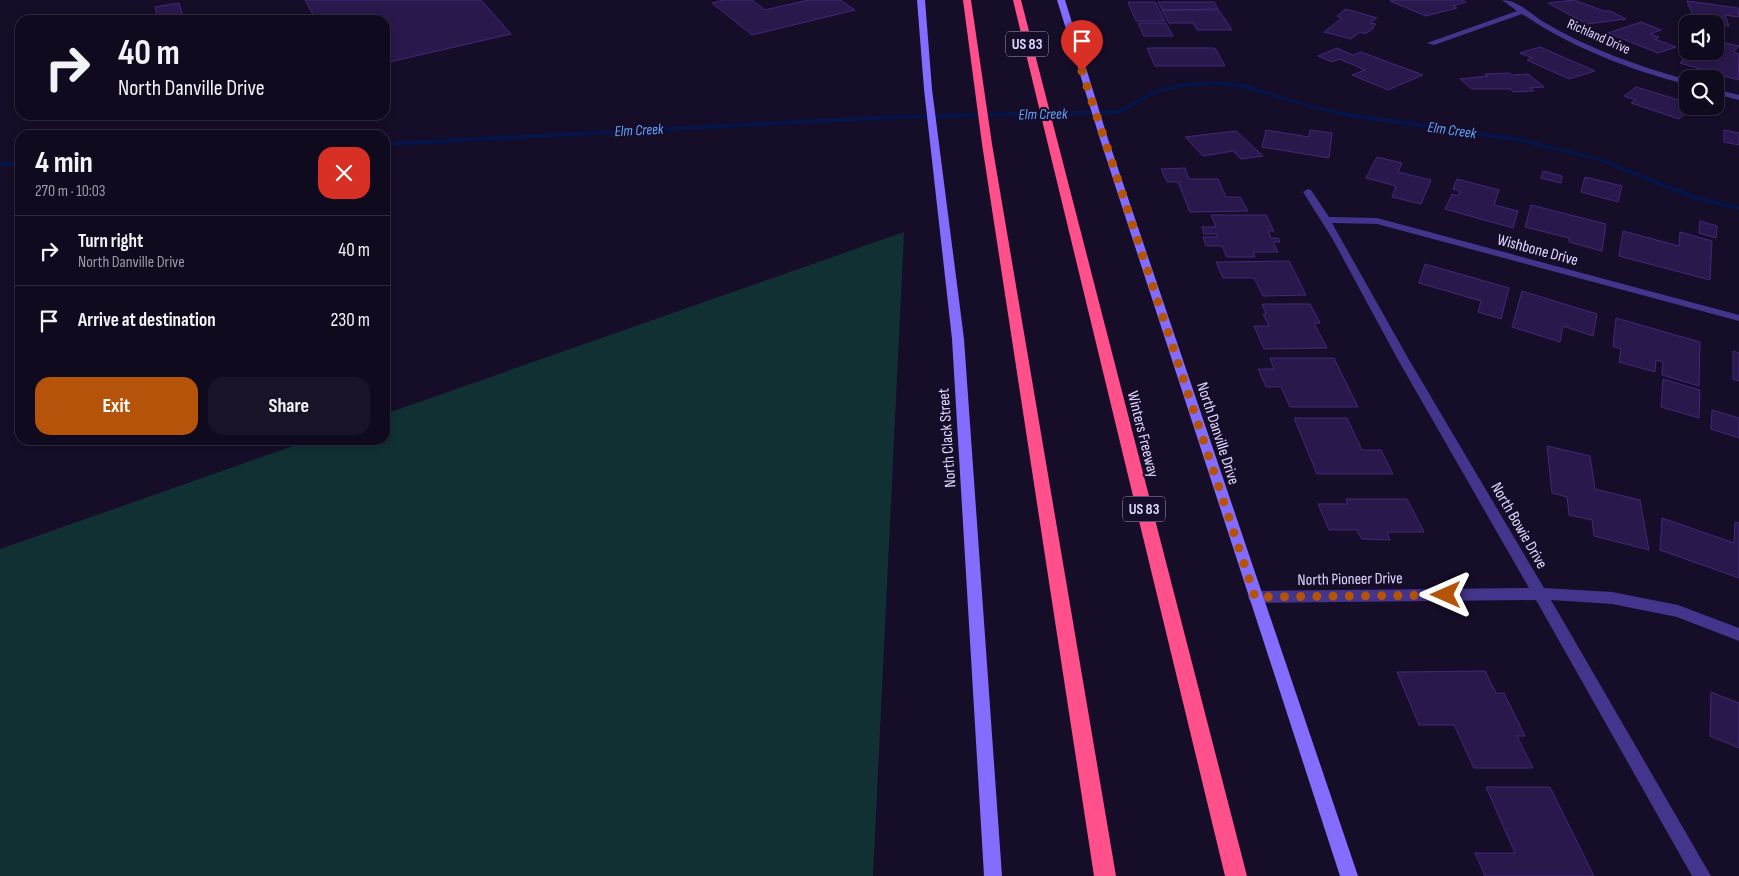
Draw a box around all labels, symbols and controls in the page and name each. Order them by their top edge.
street label: Richland Drive [1565,15,1633,58]
map controls [1679,15,1724,115]
button: sound [1679,15,1724,60]
pin [1061,20,1103,71]
icon: arrive [1068,27,1096,55]
text: 40 m [118,32,180,75]
road number: US 83 [1006,32,1048,56]
icon: right [35,35,100,100]
button: search [1679,70,1724,115]
text: North Danville Drive [118,75,265,102]
water label: Elm Creek [1018,105,1068,124]
water label: Elm Creek [1426,118,1478,143]
water label: Elm Creek [614,120,664,141]
text: 4 min [35,145,93,181]
button: close [318,147,370,199]
text: 270 m · 10:03 [35,182,106,201]
text: Turn right [78,230,143,253]
street label: Wishbone Drive [1495,231,1580,270]
icon: right [35,237,63,265]
text: 40 m [338,239,370,262]
text: North Danville Drive [78,253,185,272]
icon: arrive [35,307,63,335]
text: Arrive at destination [78,309,216,332]
text: 230 m [330,309,370,332]
button: Exit [35,377,198,435]
button: Share [208,377,370,435]
street label: North Danville Drive [1192,380,1243,487]
street label: North Clack Street [935,387,960,488]
street label: Winters Freeway [1123,389,1162,480]
street label: North Bowie Drive [1486,479,1551,572]
road number: US 83 [1123,496,1165,522]
position arrow [1419,568,1471,620]
street label: North Pioneer Drive [1297,569,1403,590]

